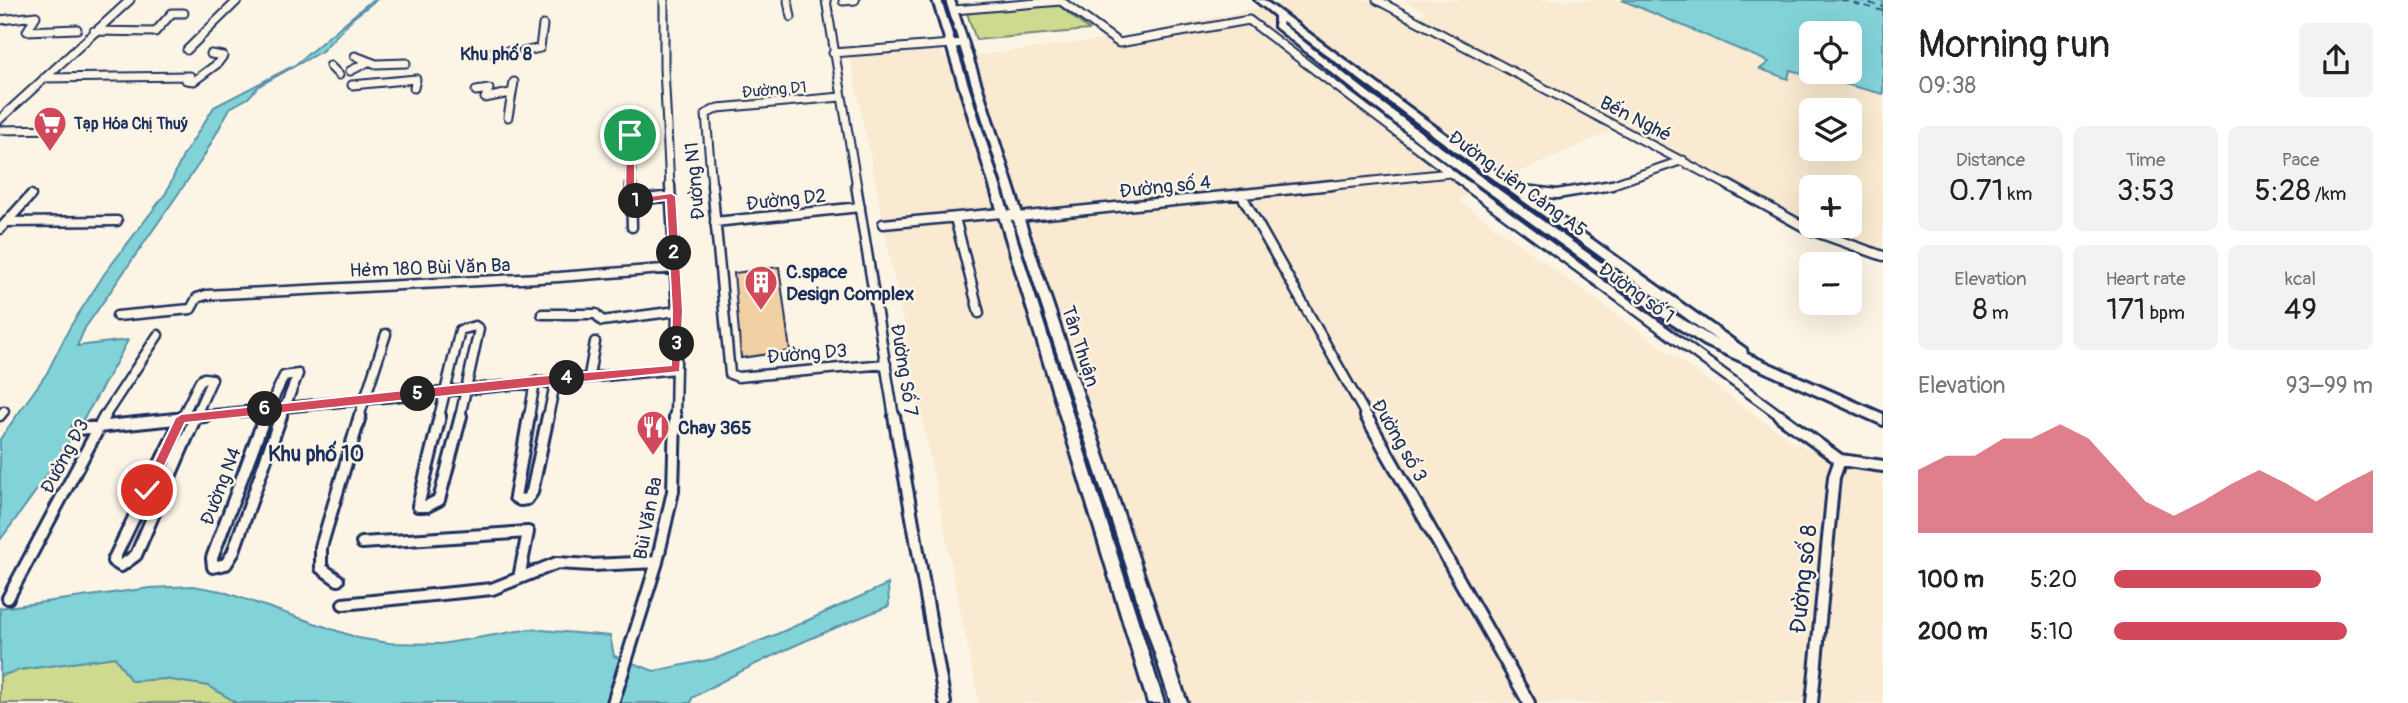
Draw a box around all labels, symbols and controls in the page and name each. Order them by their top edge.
map controls [1799,21,1862,315]
button: locate [1799,21,1862,84]
text: Morning run [1918,21,2110,69]
button: share [2299,23,2373,97]
district label: Khu phố 8 [460,43,532,66]
text: 09:38 [1918,71,1976,100]
street label: Đường D1 [741,77,807,103]
street label: Bến Nghé [1596,91,1675,147]
button: layers [1799,98,1862,161]
supermarket icon: Tạp Hóa Chị Thuý [31,104,69,153]
pin [600,105,660,165]
place label: Tạp Hóa Chị Thuý [73,114,188,134]
icon: arrive [611,116,649,154]
street label: Đường Liên Cảng A5 [1443,125,1591,242]
street label: Đường N1 [680,141,710,221]
text: Distance [1956,148,2025,172]
text: Time [2126,148,2165,172]
text: Pace [2282,148,2319,172]
street label: Đường số 4 [1118,170,1212,204]
text: 0.71 [1949,172,2003,209]
text: 3:53 [2117,172,2174,209]
text: 5:28 [2255,172,2311,209]
button: + [1799,175,1862,238]
text: km [2003,182,2032,206]
text: /km [2311,182,2346,206]
pin: 1 [618,184,654,218]
street label: Đường D2 [745,184,827,216]
text: 1 [632,188,639,212]
pin: 2 [656,236,692,270]
text: 2 [668,240,679,264]
button: − [1799,252,1862,315]
street label: Hẻm 180 Bùi Văn Ba [349,253,511,283]
street label: Đường số 1 [1594,257,1679,328]
place label: C.space Design Complex [786,260,914,306]
building icon: C.space Design Complex [742,263,780,312]
text: Elevation [1954,267,2027,291]
text: Heart rate [2105,267,2186,291]
text: kcal [2285,267,2316,291]
text: 8 [1972,291,1988,328]
text: 171 [2106,291,2146,328]
text: 49 [2284,291,2317,328]
text: m [1988,301,2009,325]
text: bpm [2146,301,2185,325]
street label: Tân Thuận [1056,303,1104,390]
street label: Đường Số 7 [885,322,923,418]
pin: 3 [660,326,694,362]
text: 3 [671,331,682,355]
street label: Đường D3 [766,339,848,369]
pin: 4 [550,360,584,396]
text: 4 [561,365,572,389]
text: Elevation [1918,371,2006,400]
text: 93–99 m [2286,371,2373,400]
pin: 5 [400,376,436,412]
text: 5 [412,381,423,405]
pin: 6 [247,392,282,426]
street label: Đường số 3 [1366,395,1432,486]
text: 6 [259,396,270,420]
restaurant icon: Chay 365 [634,408,672,457]
street label: Đường Đ3 [35,415,95,498]
place label: Chay 365 [678,416,752,440]
district label: Khu phố 10 [268,440,364,468]
street label: Đường N4 [195,444,247,529]
pin [117,460,177,520]
icon: check [128,471,166,509]
street label: Bùi Văn Ba [628,475,668,562]
street label: Đường số 8 [1783,523,1824,635]
text: 100 m [1918,565,1984,594]
text: 5:20 [2030,565,2077,594]
text: 200 m [1918,617,1988,646]
text: 5:10 [2030,617,2073,646]

